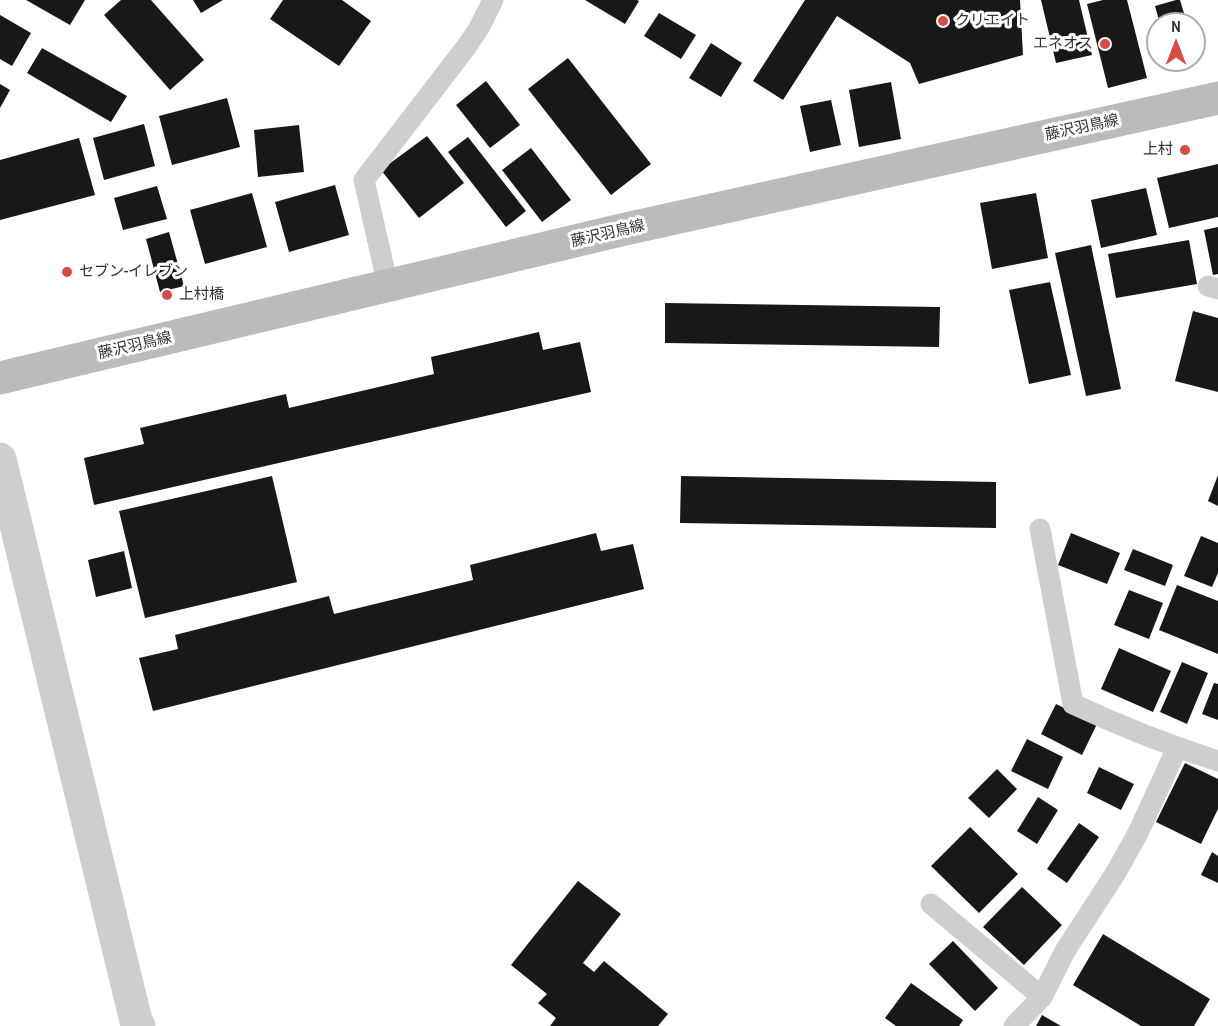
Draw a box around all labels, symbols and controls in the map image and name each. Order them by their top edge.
place label: クリエイト [955,12,1030,30]
north arrow [1146,12,1206,72]
marker: クリエイト [936,14,950,28]
text: N [1171,15,1181,37]
place label: エネオス [1033,35,1093,53]
marker: エネオス [1098,37,1112,51]
street label: 藤沢羽鳥線 [1043,111,1121,145]
place label: 上村 [1143,141,1173,159]
marker: 上村 [1178,143,1192,157]
street label: 藤沢羽鳥線 [569,217,647,251]
place label: セブン-イレブン [79,263,188,281]
marker: セブン-イレブン [60,265,74,279]
place label: 上村橋 [179,286,224,304]
marker: 上村橋 [160,288,174,302]
street label: 藤沢羽鳥線 [96,329,174,363]

